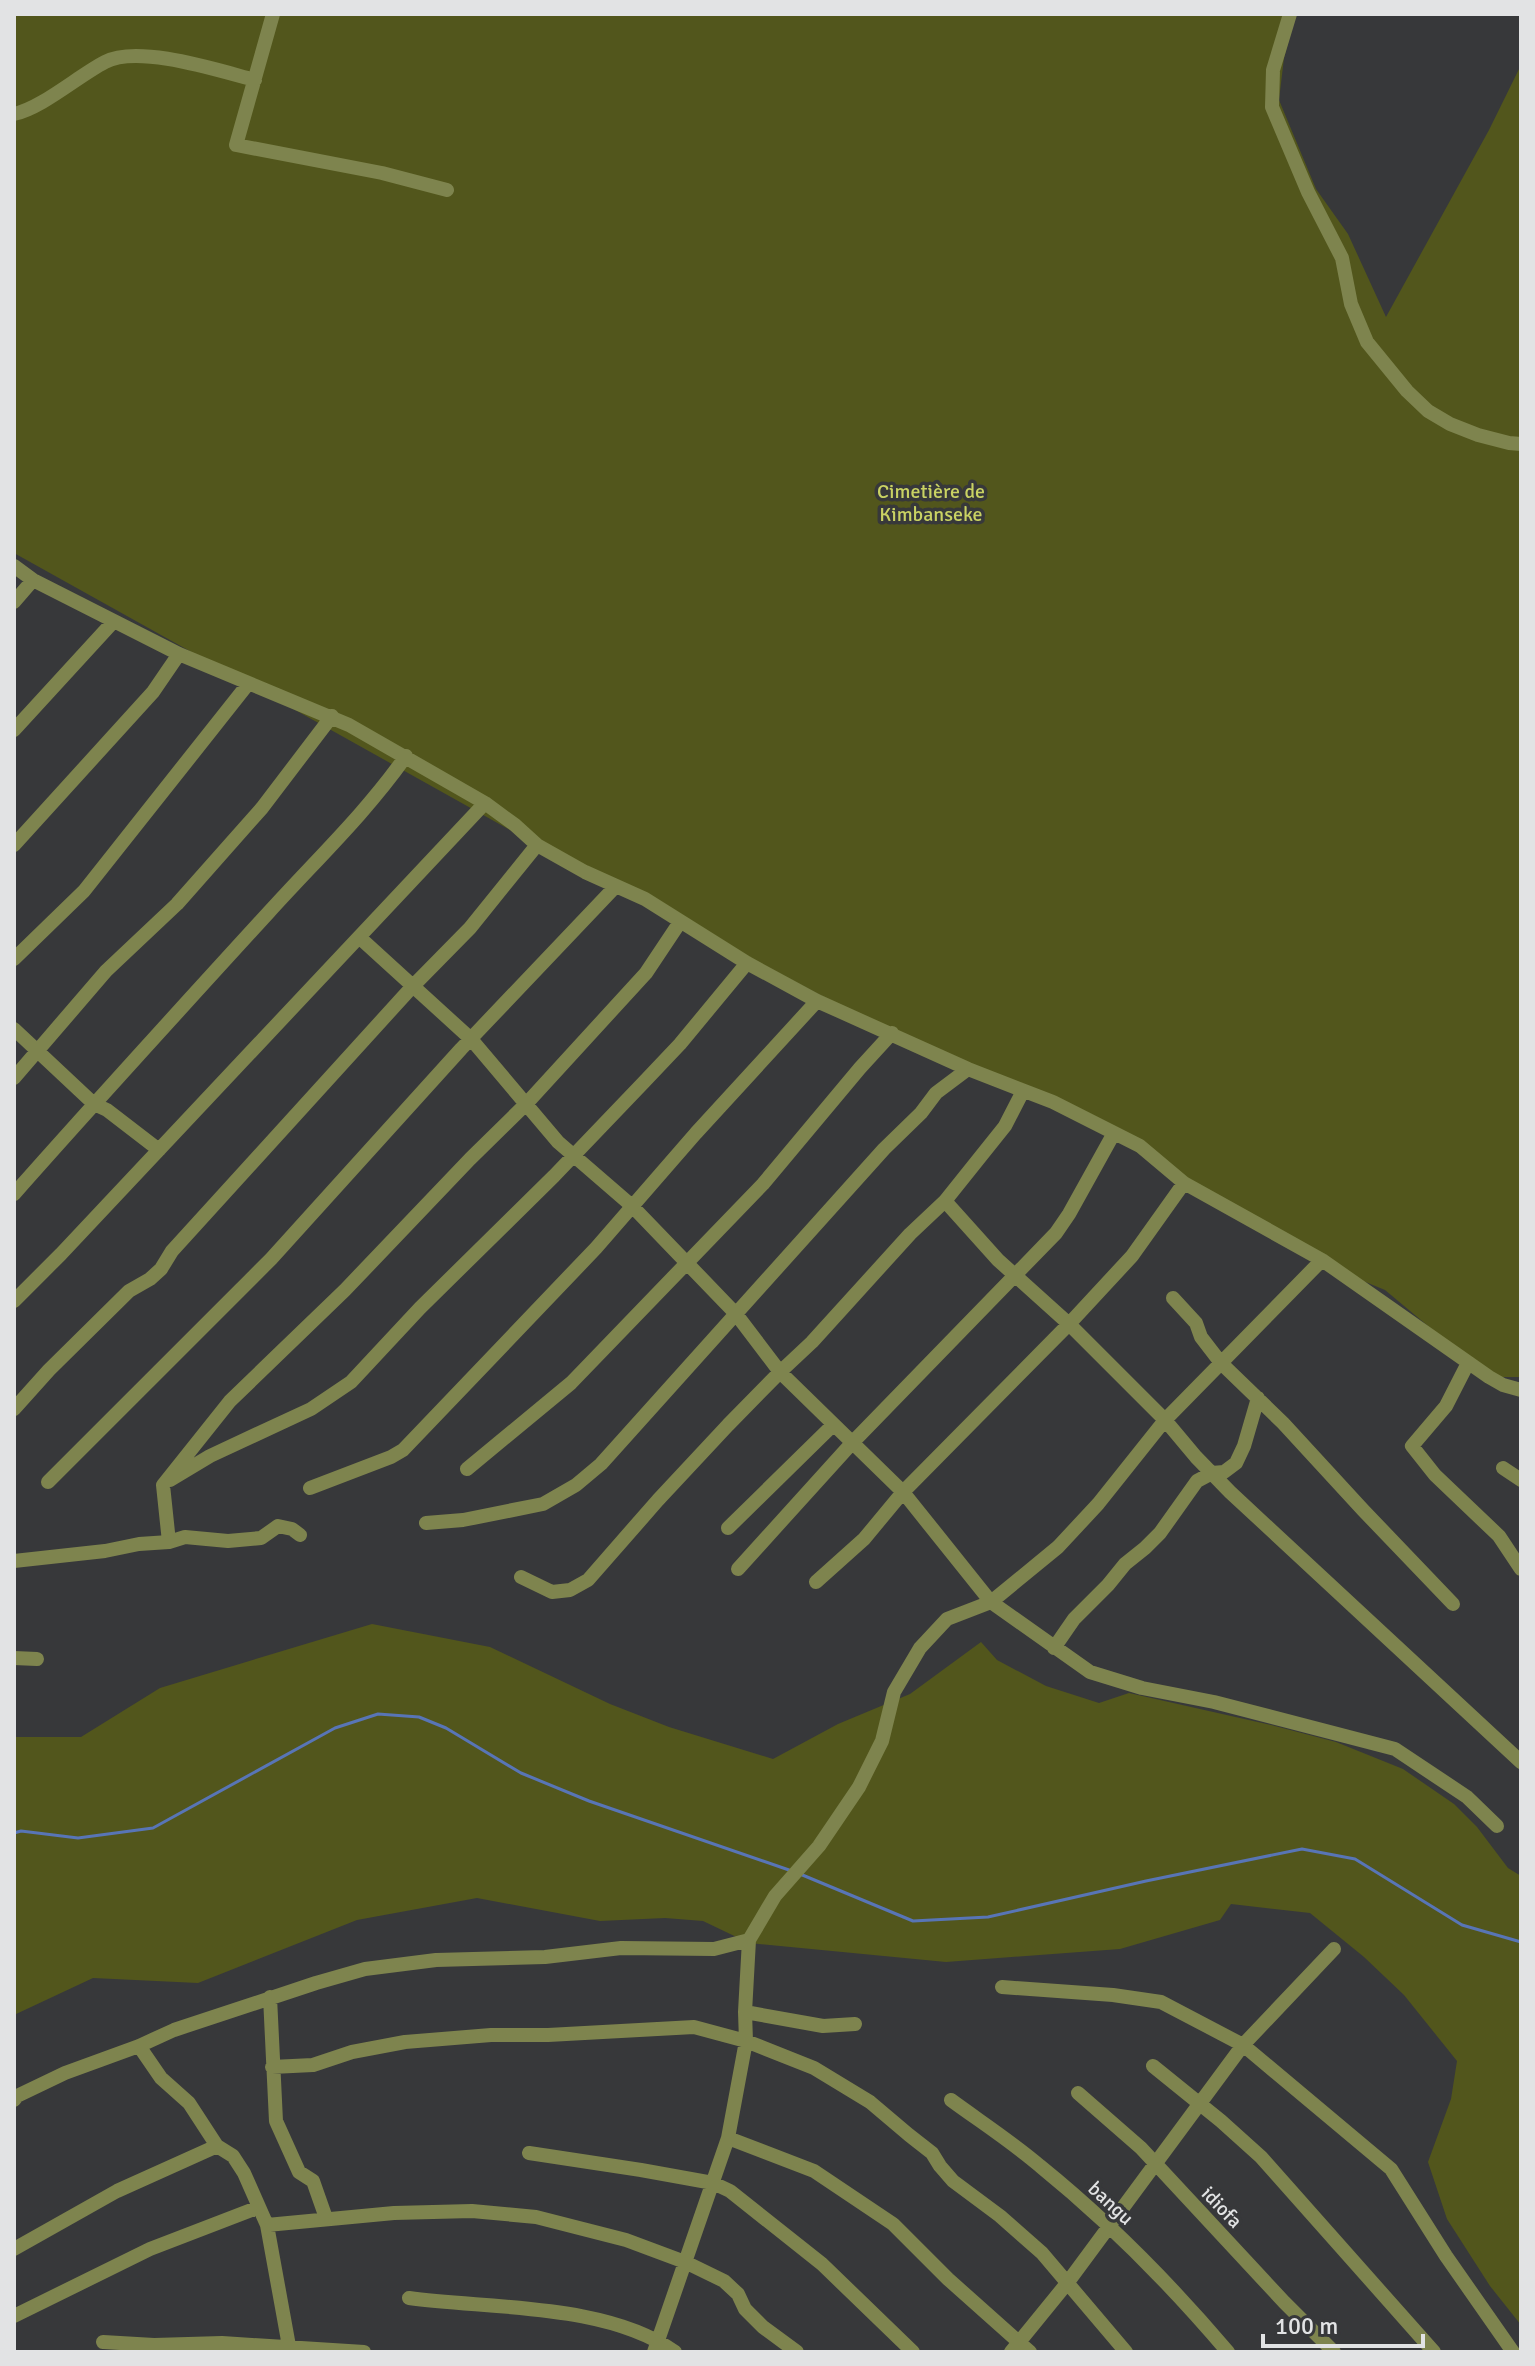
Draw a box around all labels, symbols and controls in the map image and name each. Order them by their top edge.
park label: Cimetière de Kimbanseke [877,479,985,527]
street label: bangu [1083,2176,1139,2231]
street label: idiofa [1196,2181,1247,2233]
scale bar [1263,2298,1423,2348]
text: 100 m [1275,2311,1338,2341]

